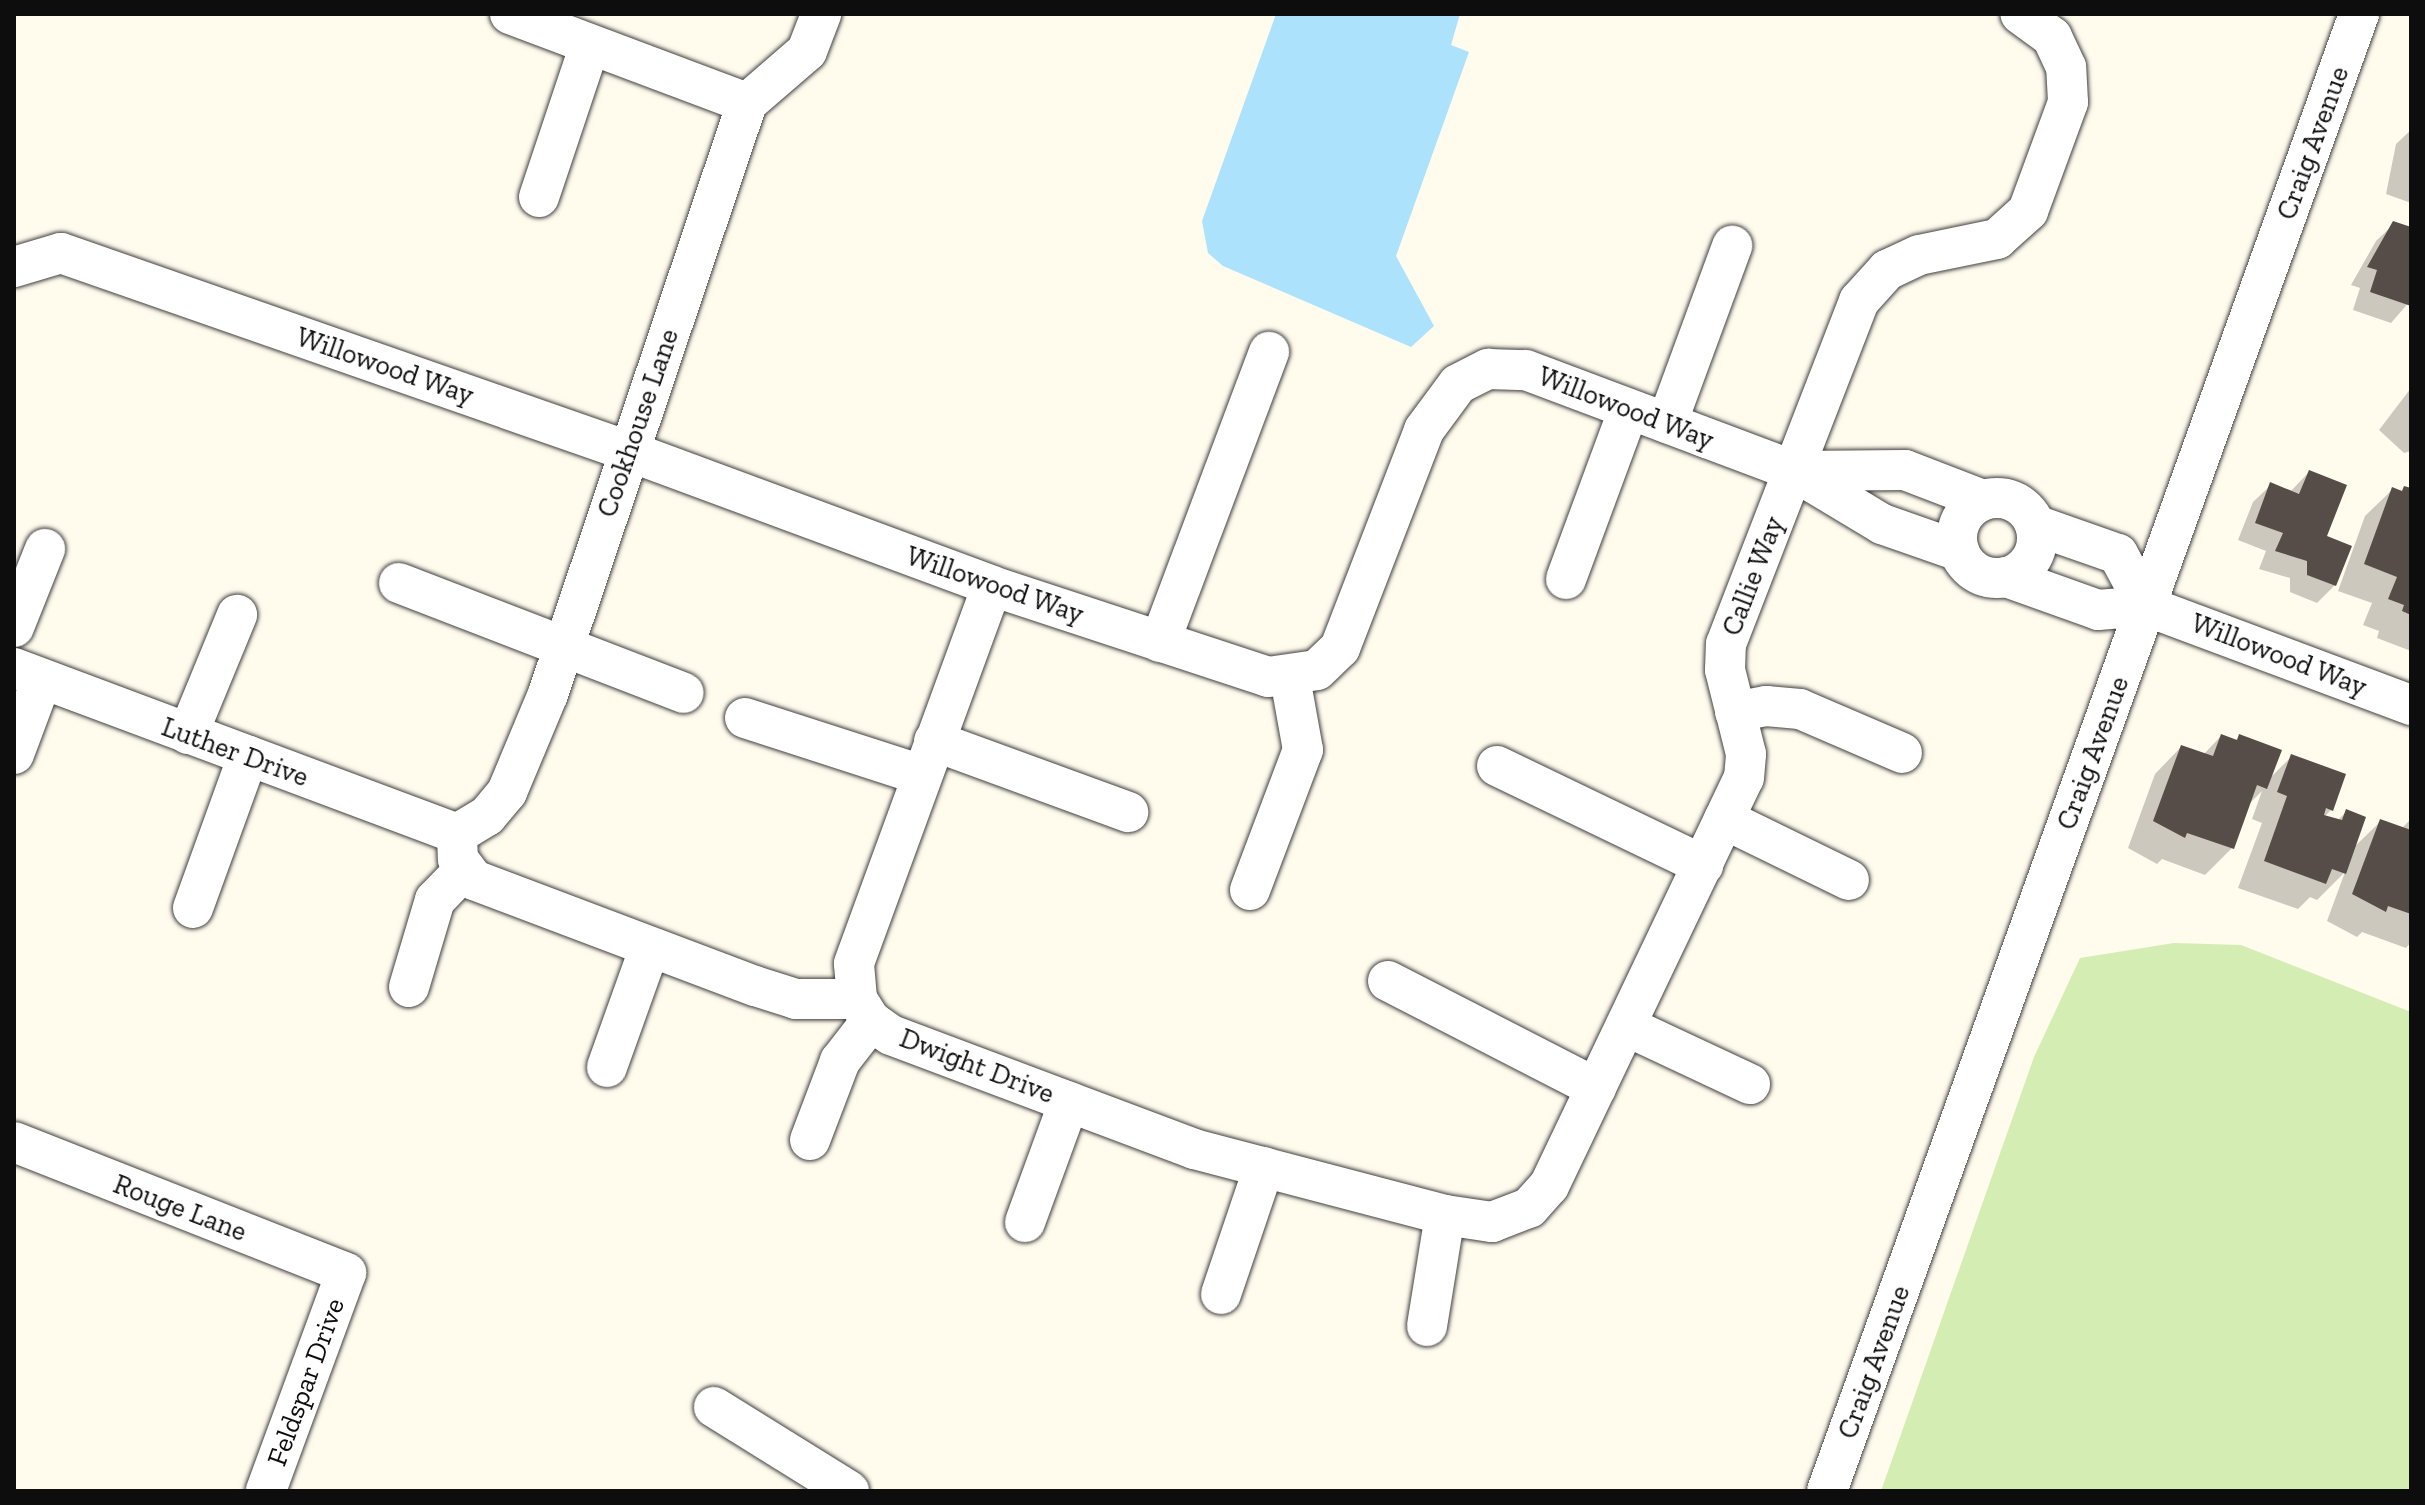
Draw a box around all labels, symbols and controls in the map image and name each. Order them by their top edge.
street label: Craig Avenue [2270,61,2356,225]
street label: Willowood Way [291,320,479,412]
street label: Cookhouse Lane [590,324,686,522]
street label: Willowood Way [1533,359,1719,457]
street label: Callie Way [1715,511,1791,641]
street label: Willowood Way [901,539,1089,631]
street label: Willowood Way [2186,606,2372,704]
street label: Craig Avenue [2050,671,2136,835]
street label: Luther Drive [157,710,313,794]
street label: Dwight Drive [895,1021,1059,1111]
street label: Rouge Lane [109,1167,251,1249]
street label: Craig Avenue [1831,1280,1917,1444]
street label: Feldspar Drive [260,1293,352,1471]

